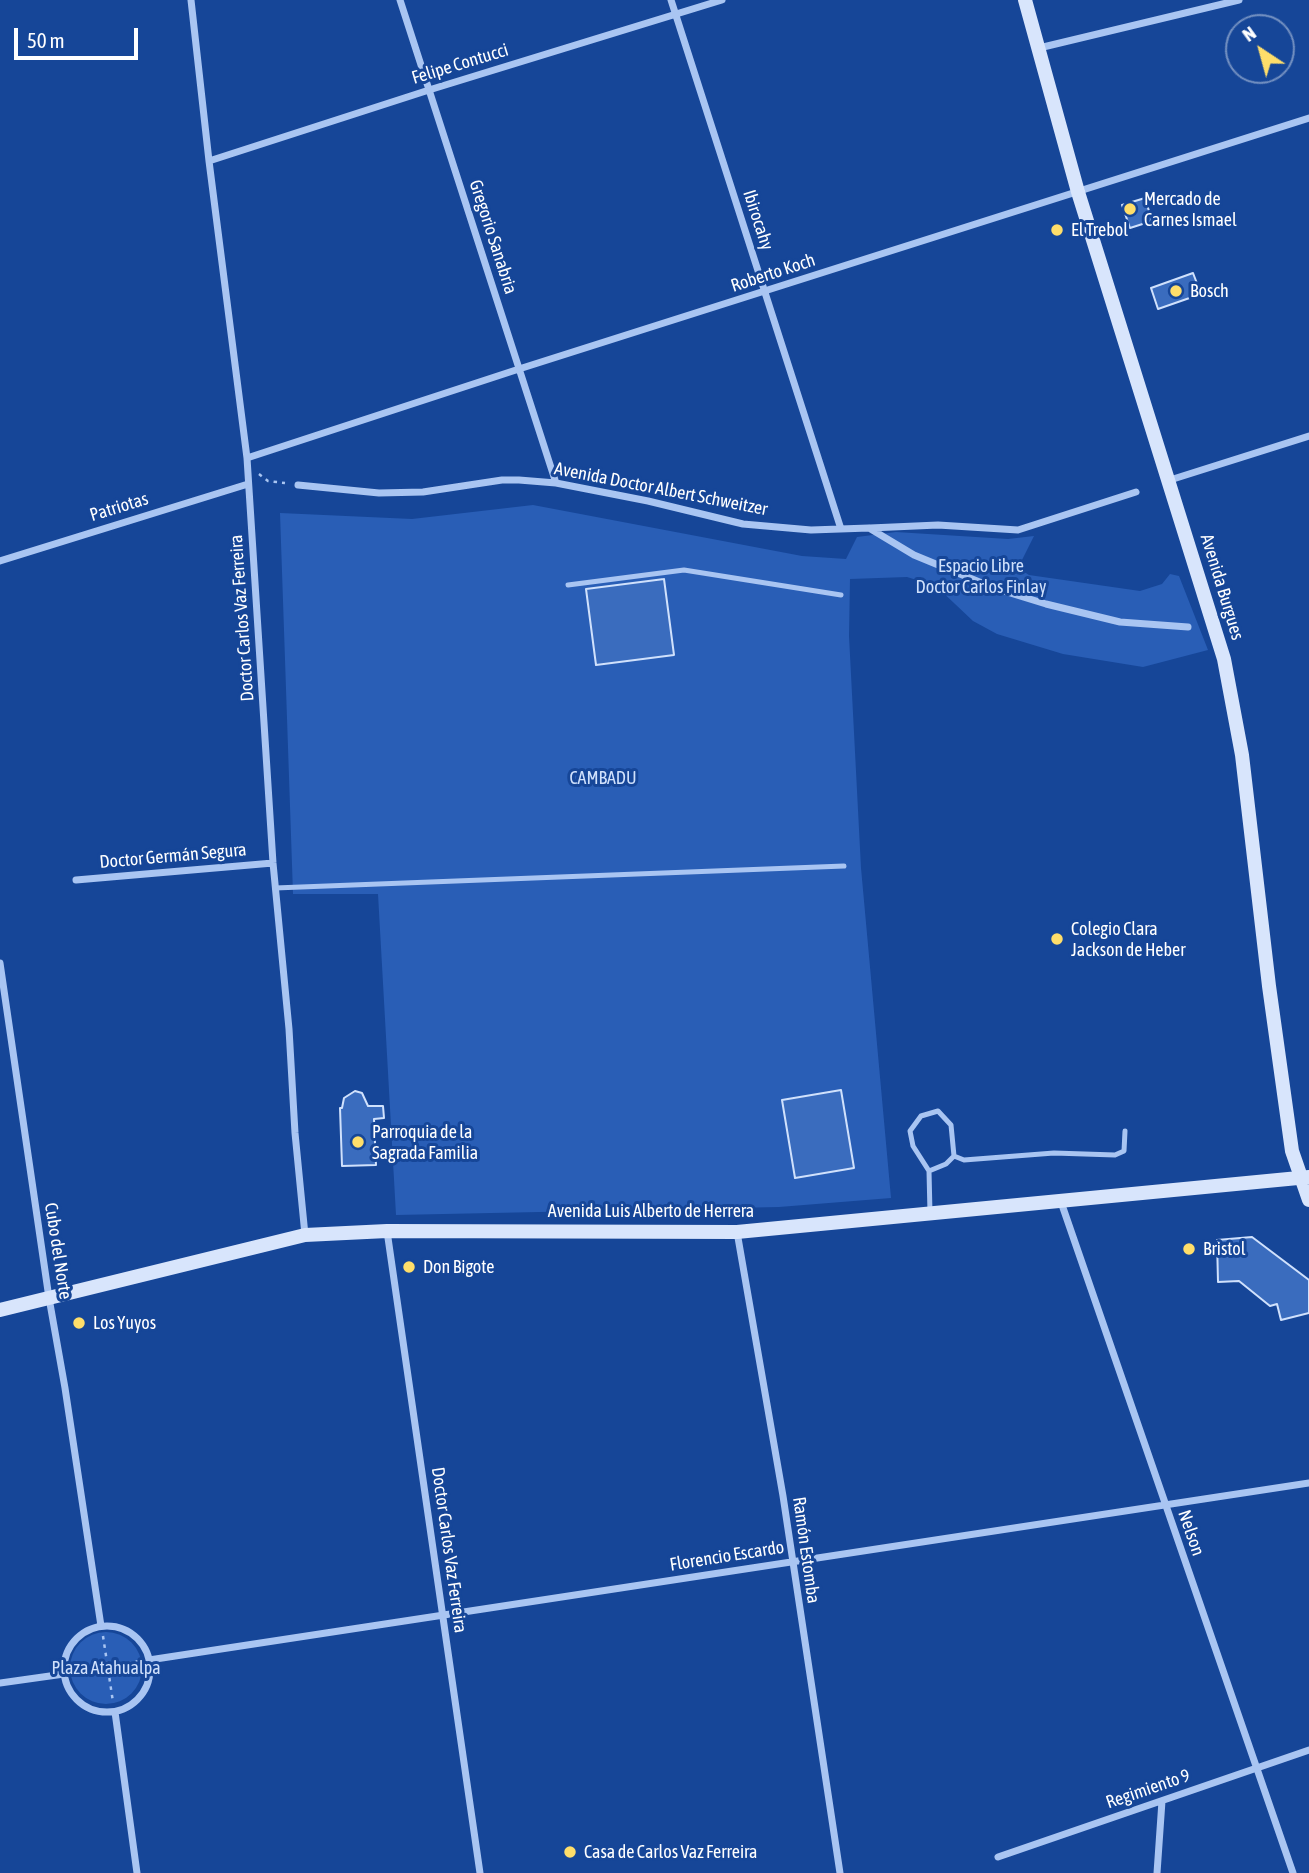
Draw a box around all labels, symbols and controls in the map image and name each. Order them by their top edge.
scale bar [18,14,142,58]
north arrow [1225,14,1295,84]
text: N [1238,21,1260,46]
text: 50 m [27,28,65,52]
street label: Felipe Contucci [409,39,511,89]
street label: Gregorio Sanabria [464,177,522,297]
street label: Ibirocahy [738,187,778,253]
place label: Mercado de Carnes Ismael [1144,188,1237,230]
marker: Mercado de Carnes Ismael [1122,201,1138,217]
place label: El Trebol [1071,219,1128,241]
marker: El Trebol [1049,222,1065,238]
street label: Roberto Koch [728,249,818,297]
place label: Bosch [1190,280,1229,302]
marker: Bosch [1168,283,1184,299]
street label: Avenida Doctor Albert Schweitzer [553,458,769,520]
street label: Patriotas [87,488,151,526]
street label: Avenida Burgues [1196,532,1248,642]
street label: Doctor Carlos Vaz Ferreira [225,534,259,702]
park label: Espacio Libre Doctor Carlos Finlay [916,555,1046,598]
park label: CAMBADU [569,767,637,789]
street label: Doctor Germán Segura [99,839,247,873]
place label: Colegio Clara Jackson de Heber [1071,918,1186,960]
marker: Colegio Clara Jackson de Heber [1049,931,1065,947]
place label: Parroquia de la Sagrada Familia [372,1121,478,1164]
marker: Parroquia de la Sagrada Familia [350,1134,366,1150]
street label: Avenida Luis Alberto de Herrera [548,1200,754,1222]
street label: Cubo del Norte [40,1201,76,1301]
place label: Bristol [1203,1238,1246,1260]
marker: Bristol [1181,1241,1197,1257]
place label: Don Bigote [423,1256,494,1278]
marker: Don Bigote [401,1259,417,1275]
place label: Los Yuyos [93,1312,156,1334]
marker: Los Yuyos [71,1315,87,1331]
street label: Doctor Carlos Vaz Ferreira [427,1466,471,1634]
street label: Ramón Estomba [788,1495,824,1605]
street label: Nelson [1173,1507,1209,1559]
street label: Florencio Escardo [668,1536,786,1576]
park label: Plaza Atahualpa [51,1657,161,1679]
street label: Regimiento 9 [1103,1765,1193,1813]
place label: Casa de Carlos Vaz Ferreira [584,1841,757,1863]
marker: Casa de Carlos Vaz Ferreira [562,1844,578,1860]

